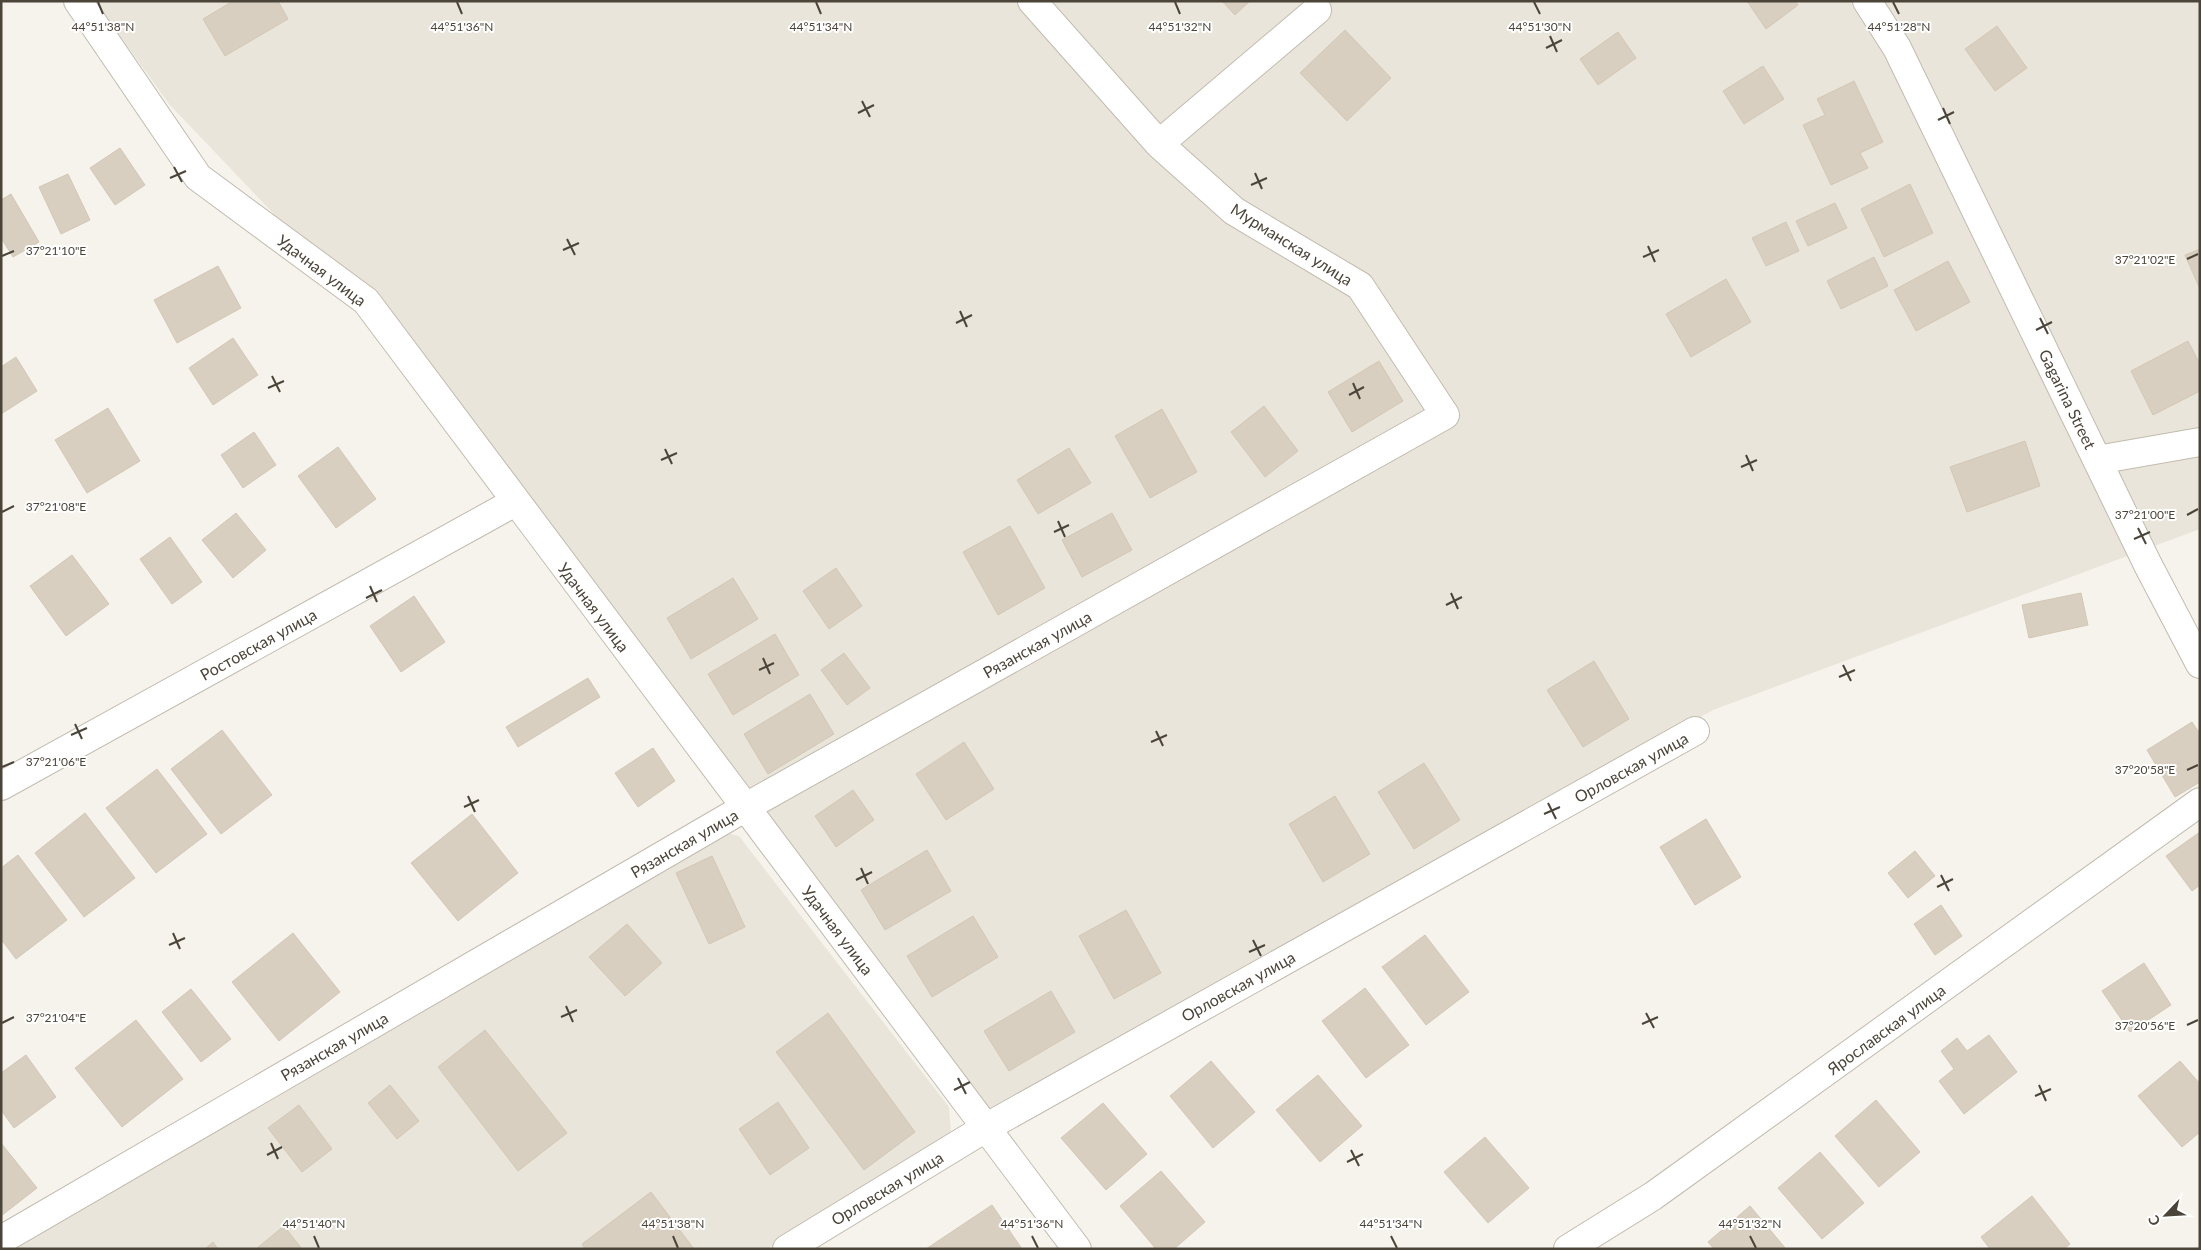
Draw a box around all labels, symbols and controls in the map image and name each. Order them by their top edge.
text: 44°51'38"N [72,19,134,34]
text: 44°51'36"N [431,19,493,34]
text: 44°51'34"N [790,19,852,34]
text: 44°51'32"N [1149,19,1211,34]
text: 44°51'30"N [1509,19,1571,34]
text: 44°51'28"N [1868,19,1930,34]
street label: Мурманская улица [1228,199,1356,289]
street label: Удачная улица [274,230,370,310]
text: 37°21'10"E [26,243,86,258]
text: 37°21'02"E [2115,252,2175,267]
street label: Gagarina Street [2036,346,2100,452]
text: 37°21'08"E [26,499,86,514]
text: 37°21'00"E [2115,507,2175,522]
street label: Удачная улица [554,559,634,655]
street label: Ростовская улица [196,604,320,684]
street label: Рязанская улица [980,606,1094,682]
street label: Орловская улица [1571,728,1691,806]
text: 37°21'06"E [26,754,86,769]
text: 37°20'58"E [2115,762,2175,777]
street label: Рязанская улица [627,805,741,881]
street label: Удачная улица [798,882,878,978]
street label: Орловская улица [1178,947,1298,1025]
street label: Ярославская улица [1823,980,1949,1079]
street label: Рязанская улица [277,1008,391,1084]
text: 37°21'04"E [26,1010,86,1025]
text: 37°20'56"E [2115,1018,2175,1033]
street label: Орловская улица [828,1147,946,1229]
north arrow [2141,1190,2191,1240]
text: С [2144,1212,2163,1228]
text: 44°51'40"N [283,1216,345,1231]
text: 44°51'38"N [642,1216,704,1231]
text: 44°51'36"N [1001,1216,1063,1231]
text: 44°51'34"N [1360,1216,1422,1231]
text: 44°51'32"N [1719,1216,1781,1231]

